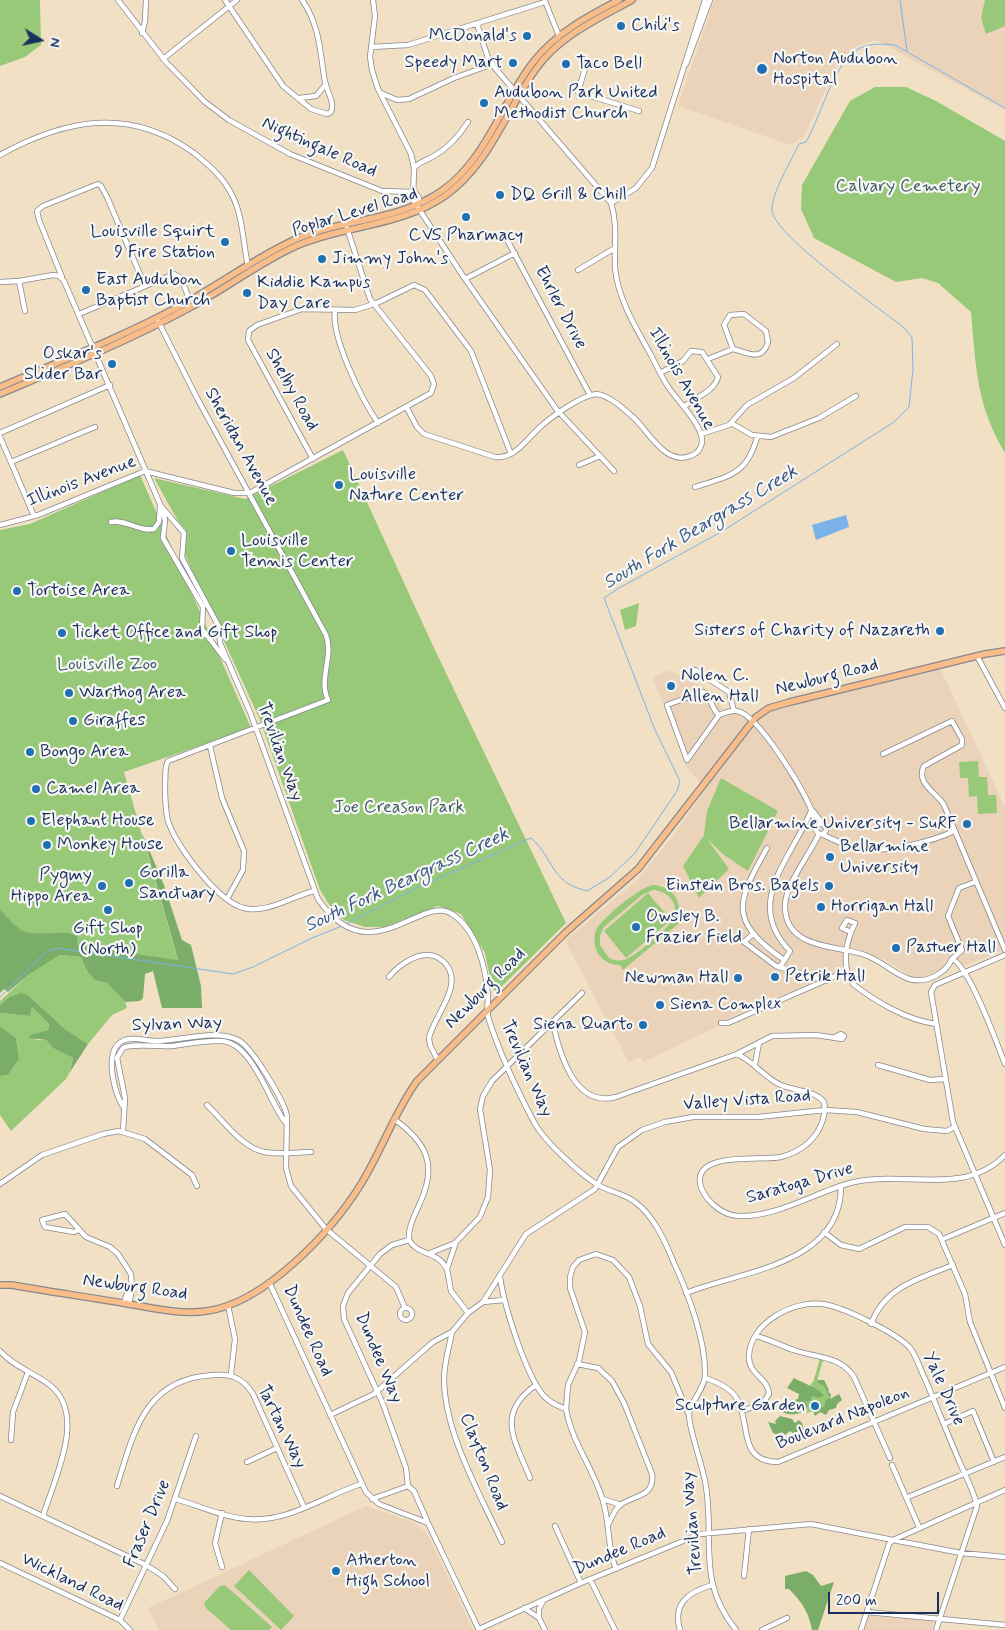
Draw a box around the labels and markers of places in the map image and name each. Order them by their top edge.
place label: Chili's [631,15,680,37]
marker: Chili's [615,20,627,32]
place label: McDonald's [429,25,517,47]
marker: McDonald's [521,30,533,42]
place label: Norton Audubon Hospital [773,48,897,90]
place label: Speedy Mart [404,52,503,74]
place label: Taco Bell [576,53,642,75]
marker: Speedy Mart [507,57,519,69]
marker: Taco Bell [560,58,572,70]
marker: Norton Audubon Hospital [755,62,769,76]
place label: Audubon Park United Methodist Church [494,82,658,125]
marker: Audubon Park United Methodist Church [478,97,490,109]
place label: DQ Grill & Chill [510,184,627,206]
marker: DQ Grill & Chill [494,189,506,201]
marker: CVS Pharmacy [460,211,472,223]
place label: Louisville Squirt 9 Fire Station [90,221,215,264]
place label: CVS Pharmacy [409,225,523,247]
marker: Louisville Squirt 9 Fire Station [219,236,231,248]
place label: Jimmy John's [332,248,448,270]
marker: Jimmy John's [316,253,328,265]
place label: East Audubon Baptist Church [96,269,210,312]
place label: Kiddie Kampus Day Care [257,272,370,314]
marker: East Audubon Baptist Church [80,284,92,296]
marker: Kiddie Kampus Day Care [241,287,253,299]
place label: Oskar's Slider Bar [24,343,102,386]
marker: Oskar's Slider Bar [106,358,118,370]
place label: Louisville Nature Center [349,464,464,506]
marker: Louisville Nature Center [333,479,345,491]
place label: Louisville Tennis Center [241,530,354,572]
marker: Louisville Tennis Center [225,545,237,557]
place label: Tortoise Area [27,580,130,602]
marker: Tortoise Area [11,585,23,597]
place label: Sisters of Charity of Nazareth [694,620,930,642]
place label: Ticket Office and Gift Shop [72,622,277,644]
marker: Sisters of Charity of Nazareth [934,625,946,637]
marker: Ticket Office and Gift Shop [56,627,68,639]
place label: Nolen C. Allen Hall [681,665,758,708]
marker: Nolen C. Allen Hall [665,680,677,692]
place label: Warthog Area [79,682,186,704]
marker: Warthog Area [63,687,75,699]
place label: Giraffes [83,710,146,732]
marker: Giraffes [67,715,79,727]
place label: Bongo Area [40,741,128,763]
marker: Bongo Area [24,746,36,758]
place label: Camel Area [46,778,140,800]
marker: Camel Area [30,783,42,795]
place label: Elephant House [41,810,155,832]
place label: Bellarmine University - SuRF [729,813,957,835]
marker: Elephant House [25,815,37,827]
marker: Bellarmine University - SuRF [961,818,973,830]
place label: Monkey House [57,834,164,856]
place label: Bellarmine University [840,836,929,879]
marker: Monkey House [41,839,53,851]
marker: Bellarmine University [824,851,836,863]
place label: Gorilla Sanctuary [139,862,215,904]
place label: Pygmy Hippo Area [11,865,92,908]
place label: Einstein Bros. Bagels [665,875,819,897]
marker: Gorilla Sanctuary [123,877,135,889]
marker: Pygmy Hippo Area [96,880,108,892]
marker: Einstein Bros. Bagels [823,880,835,892]
place label: Horrigan Hall [831,896,933,918]
marker: Horrigan Hall [815,901,827,913]
marker: Gift Shop (North) [102,904,114,916]
place label: Owsley B. Frazier Field [646,906,742,949]
place label: Gift Shop (North) [73,918,143,961]
marker: Owsley B. Frazier Field [630,921,642,933]
place label: Pastuer Hall [906,937,996,959]
marker: Pastuer Hall [890,942,902,954]
place label: Petrik Hall [785,966,865,988]
place label: Newman Hall [625,967,728,989]
marker: Petrik Hall [769,971,781,983]
marker: Newman Hall [732,972,744,984]
place label: Siena Complex [670,994,781,1016]
marker: Siena Complex [654,999,666,1011]
place label: Siena Quarto [533,1014,633,1036]
marker: Siena Quarto [637,1019,649,1031]
place label: Sculpture Garden [675,1395,805,1417]
marker: Sculpture Garden [809,1400,821,1412]
place label: Atherton High School [346,1550,430,1592]
marker: Atherton High School [330,1565,342,1577]

